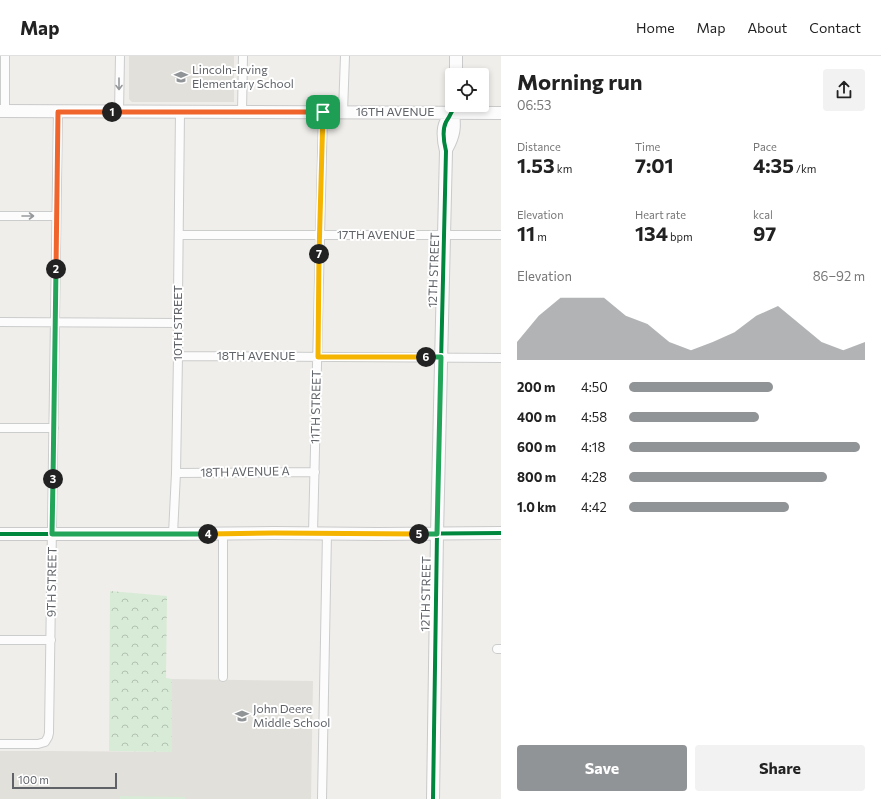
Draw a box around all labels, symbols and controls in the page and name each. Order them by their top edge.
text: Map [20,16,59,39]
text: Home [636,19,675,36]
text: Map [697,19,725,36]
text: About [747,19,787,36]
text: Contact [809,19,861,36]
place label: Lincoln-Irving Elementary School [192,62,294,90]
map controls [445,68,489,112]
button: locate [445,68,489,112]
text: Morning run [517,68,643,95]
school or university icon: Lincoln-Irving Elementary School [173,69,189,85]
button: share [823,69,865,111]
one-way arrow [115,77,123,90]
pin [306,95,340,129]
text: 06:53 [517,97,551,113]
icon: arrive [312,101,334,123]
pin: 1 [102,102,122,122]
street label: 16TH AVENUE [356,104,434,118]
text: 1 [110,105,114,118]
text: Distance [517,140,561,153]
text: Time [635,140,660,153]
text: Pace [753,140,777,153]
text: 1.53 [517,153,555,177]
text: 7:01 [635,153,674,177]
text: 4:35 [753,153,794,177]
text: km [555,162,572,175]
text: /km [794,162,816,175]
text: Elevation [517,208,563,221]
text: Heart rate [635,208,686,221]
text: kcal [753,208,773,221]
one-way arrow [21,212,34,220]
text: 11 [517,221,535,245]
text: 134 [635,221,668,245]
text: 97 [753,221,776,245]
street label: 17TH AVENUE [337,227,415,241]
text: m [535,230,547,243]
text: bpm [668,230,693,243]
street label: 12TH STREET [425,232,441,308]
pin: 7 [309,244,329,264]
text: 7 [316,247,322,260]
pin: 2 [46,259,66,279]
text: 2 [53,262,59,275]
text: Elevation [517,268,572,284]
text: 86–92 m [813,268,865,284]
street label: 10TH STREET [170,285,184,361]
pin: 6 [416,347,436,367]
street label: 18TH AVENUE [217,348,295,362]
text: 6 [423,350,429,363]
street label: 11TH STREET [307,370,323,444]
text: 200 m [517,379,555,395]
text: 4:50 [581,379,608,395]
text: 400 m [517,409,556,425]
text: 4:58 [581,409,607,425]
text: 600 m [517,439,556,455]
text: 4:18 [581,439,605,455]
street label: 18TH AVENUE A [200,463,290,479]
pin: 3 [43,469,63,489]
text: 800 m [517,469,556,485]
text: 4:28 [581,469,607,485]
text: 3 [50,472,56,485]
text: 1.0 km [517,499,556,515]
text: 4:42 [581,499,607,515]
pin: 4 [198,524,218,544]
pin: 5 [409,524,429,544]
text: 4 [205,527,211,540]
text: 5 [416,527,422,540]
street label: 9TH STREET [43,546,59,617]
street label: 12TH STREET [417,556,433,632]
place label: John Deere Middle School [253,701,330,729]
school or university icon: John Deere Middle School [234,708,250,724]
button: Save [517,745,687,791]
button: Share [695,745,865,791]
scale bar [12,771,117,790]
text: 100 m [18,773,49,786]

